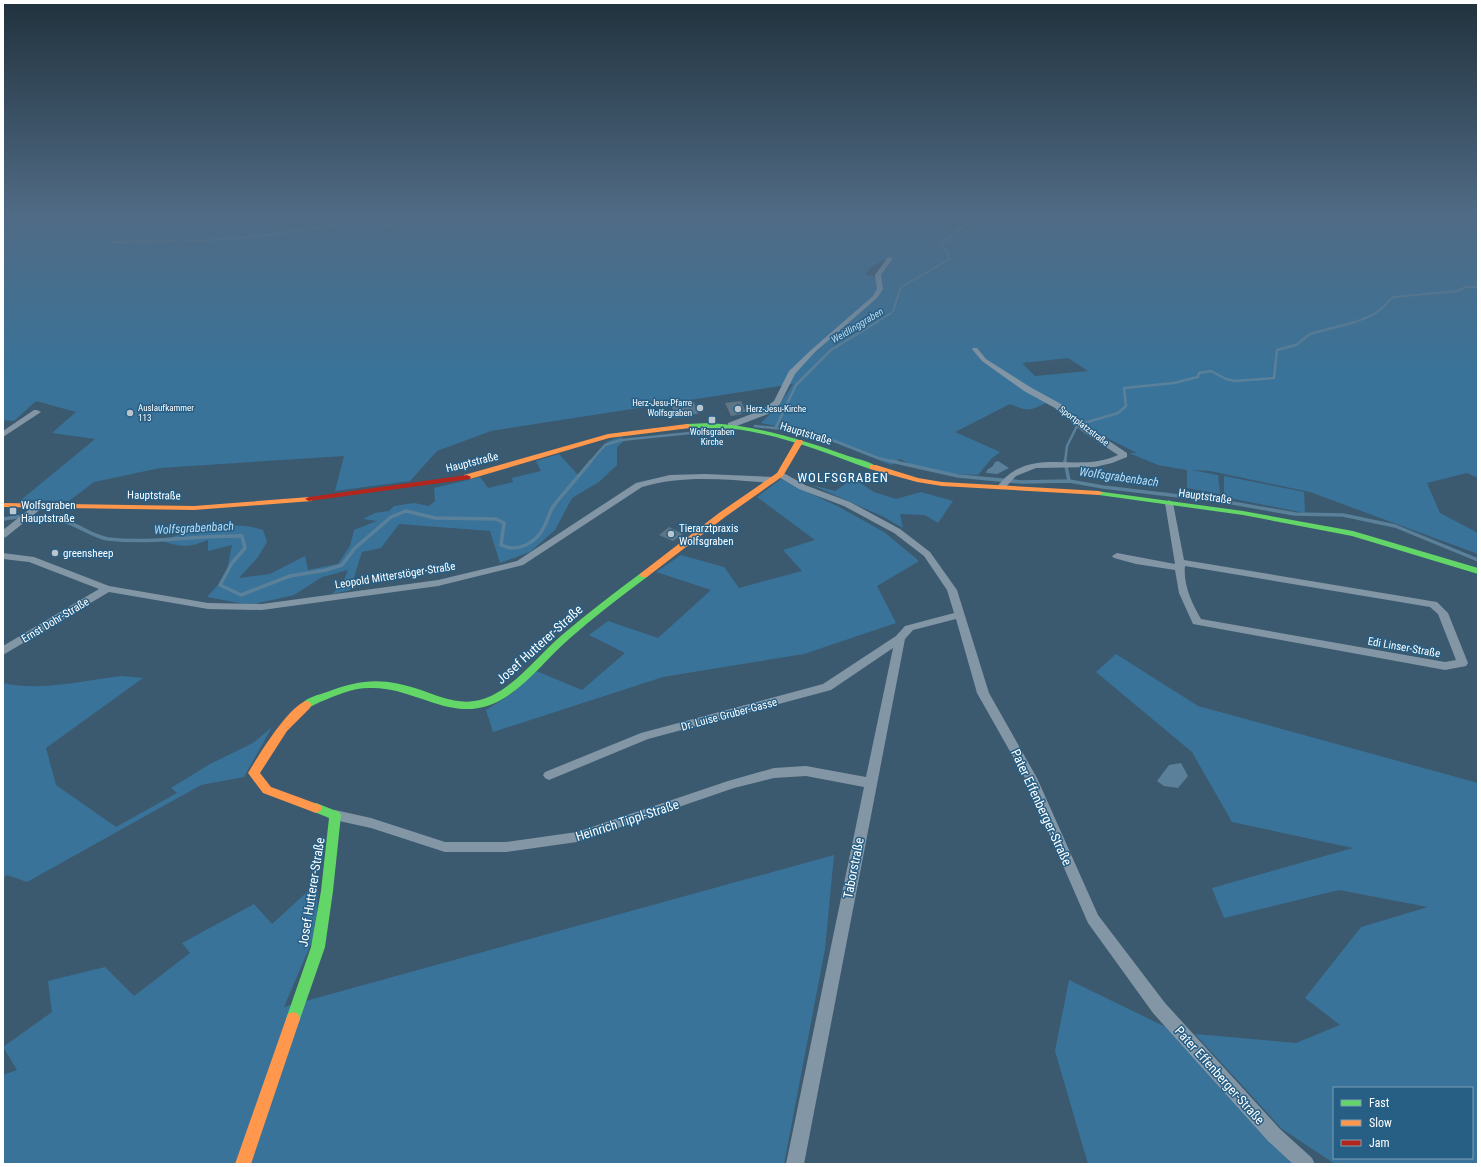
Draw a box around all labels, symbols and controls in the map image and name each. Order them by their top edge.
water label: Weidlinggraben [829,305,886,345]
place label: Herz-Jesu-Pfarre Wolfsgraben [632,398,692,418]
place label: Auslaufkammer 113 [138,403,194,423]
marker: Herz-Jesu-Pfarre Wolfsgraben [695,403,705,413]
marker: Herz-Jesu-Kirche [733,404,743,414]
place label: Herz-Jesu-Kirche [746,404,806,414]
street label: Sportplatzstraße [1057,404,1111,448]
marker: Auslaufkammer 113 [125,408,135,418]
marker: Wolfsgraben Kirche [707,415,717,425]
street label: Hauptstraße [778,419,833,448]
place label: Wolfsgraben Kirche [690,427,734,447]
street label: Hauptstraße [445,450,500,475]
water label: Wolfsgrabenbach [1078,465,1160,490]
district label: WOLFSGRABEN [797,470,889,485]
street label: Hauptstraße [1177,486,1232,507]
street label: Hauptstraße [127,489,181,502]
place label: Wolfsgraben Hauptstraße [21,499,76,525]
marker: Wolfsgraben Hauptstraße [8,506,18,516]
water label: Wolfsgrabenbach [154,519,235,537]
place label: Tierarztpraxis Wolfsgraben [679,522,738,548]
marker: Tierarztpraxis Wolfsgraben [666,529,676,539]
place label: greensheep [63,547,113,560]
marker: greensheep [50,548,60,558]
street label: Leopold Mitterstöger-Straße [334,560,456,591]
street label: Ernst Dohr-Straße [19,595,91,646]
street label: Josef Hutterer-Straße [493,602,585,687]
street label: Edi Linser-Straße [1367,635,1441,660]
street label: Dr. Luise Gruber-Gasse [680,695,778,734]
street label: Pater Effenberger-Straße [1008,747,1075,868]
street label: Heinrich Tippl-Straße [574,797,681,844]
street label: Josef Hutterer-Straße [295,836,328,948]
street label: Taborstraße [840,836,867,900]
street label: Pater Effenberger-Straße [1172,1023,1268,1127]
legend [1333,1087,1473,1159]
text: Fast [1369,1096,1390,1110]
text: Slow [1369,1116,1392,1130]
text: Jam [1369,1136,1390,1150]

